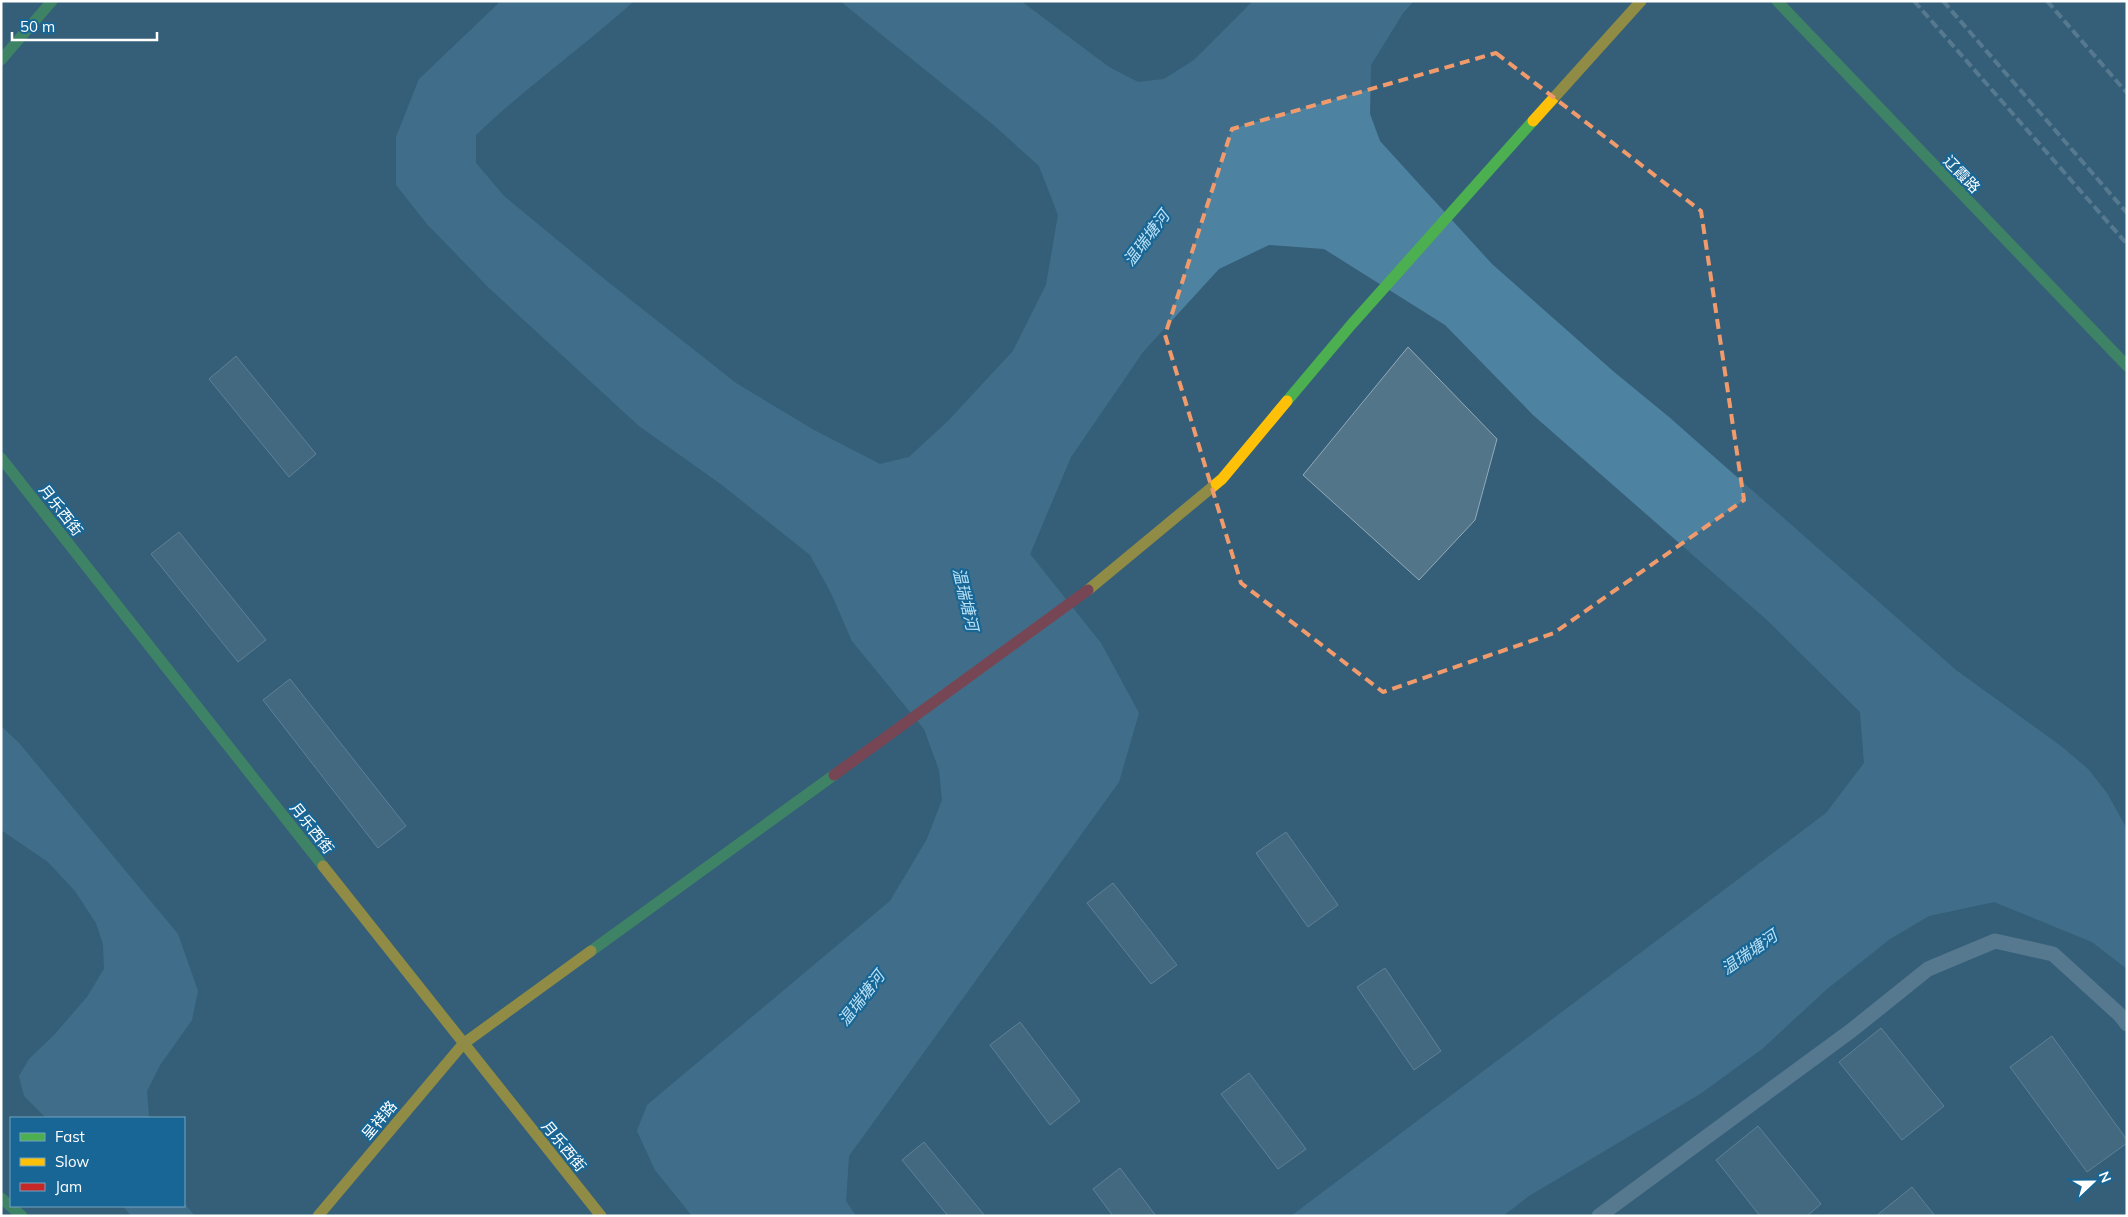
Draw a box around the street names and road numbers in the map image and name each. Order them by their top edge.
street label: 辽霞路 [1940,151,1984,197]
street label: 月乐西街 [35,481,87,539]
street label: 月乐西街 [286,799,338,857]
street label: 呈祥路 [357,1097,401,1143]
street label: 月乐西街 [538,1117,590,1175]

